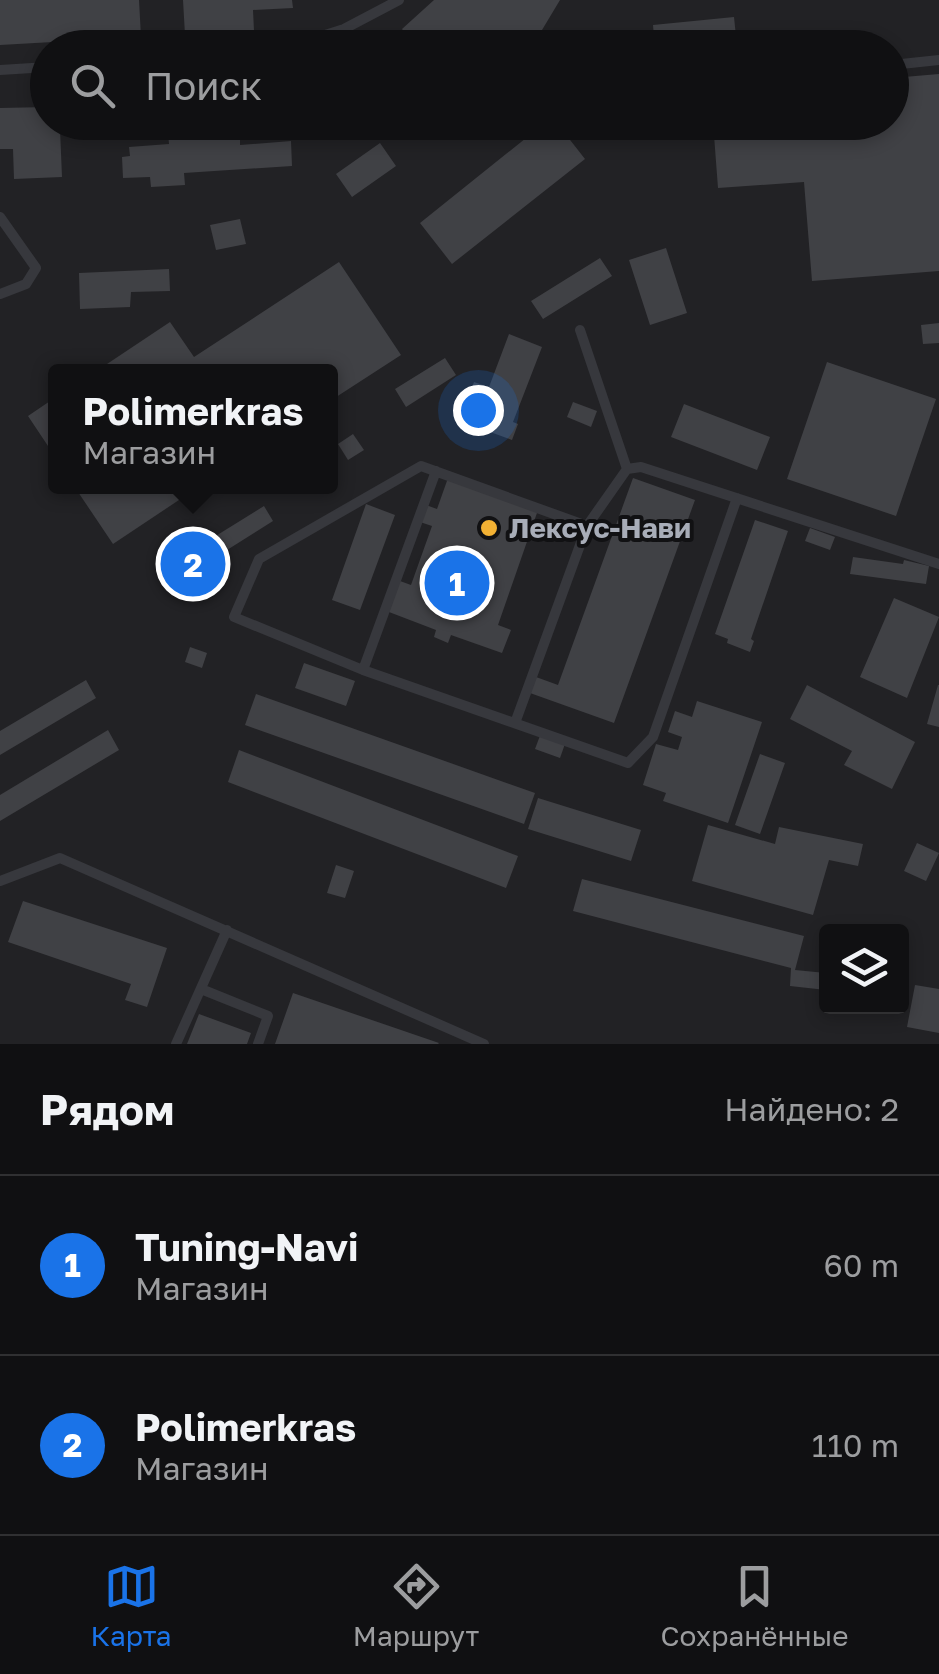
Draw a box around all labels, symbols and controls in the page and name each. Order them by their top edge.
search box [30,30,909,140]
icon: search [65,58,120,113]
text: Поиск [145,63,262,108]
popup [48,364,338,494]
your location [453,385,504,436]
text: Polimerkras [82,388,304,433]
text: Магазин [82,433,216,471]
place label: Лексус-Нави [509,511,691,544]
marker: Лексус-Нави [478,517,500,539]
pin: 2 [160,526,226,602]
pin: 1 [424,546,490,620]
map controls [819,924,909,1014]
button: layers [819,924,909,1014]
text: Рядом [40,1084,174,1134]
text: Найдено: 2 [724,1090,899,1128]
text: Tuning-Navi [135,1224,359,1269]
text: 1 [64,1246,81,1284]
text: 60 m [823,1246,899,1284]
text: Магазин [135,1269,269,1307]
text: Polimerkras [135,1404,356,1449]
text: 2 [63,1426,82,1464]
text: 110 m [812,1426,899,1464]
text: Магазин [135,1449,269,1487]
tab: Карта [91,1559,172,1652]
tab: Маршрут [353,1559,479,1652]
tab: Сохранённые [660,1559,848,1652]

